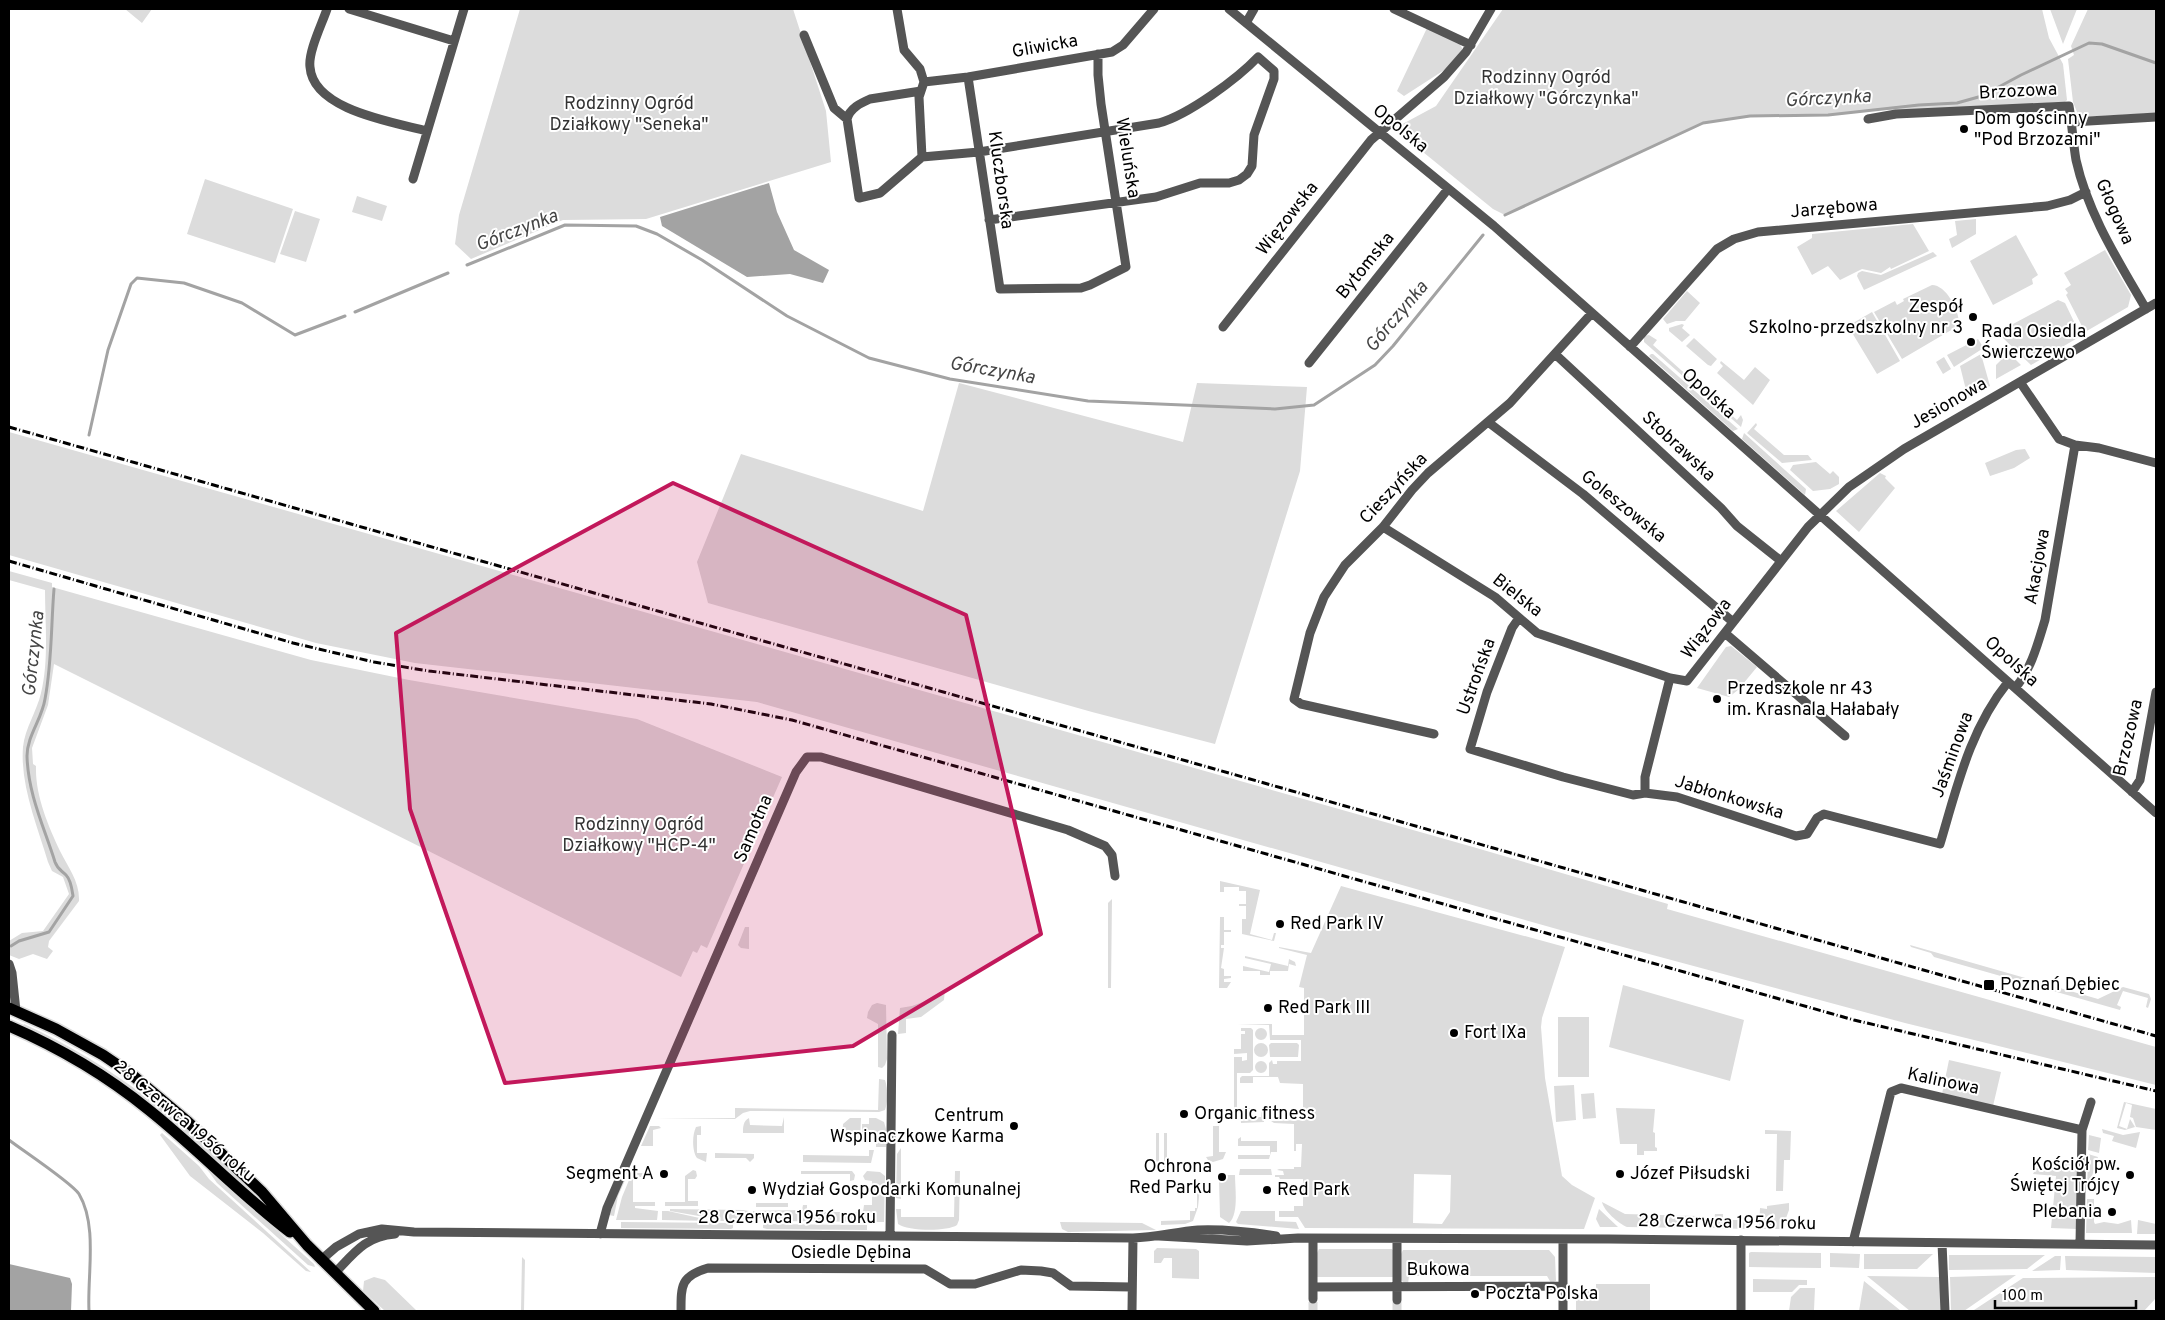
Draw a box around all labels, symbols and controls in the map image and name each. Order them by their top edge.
street label: Gliwicka [1010,30,1080,64]
park label: Rodzinny Ogród Działkowy "Górczynka" [1454,67,1638,111]
street label: Brzozowa [1978,78,2058,106]
water label: Górczynka [1784,85,1872,113]
park label: Rodzinny Ogród Działkowy "Seneka" [550,93,708,137]
street label: Opolska [1367,99,1433,159]
place label: Dom gościnny "Pod Brzozami" [1974,108,2101,152]
street label: Wieluńska [1109,116,1145,200]
marker: Dom gościnny "Pod Brzozami" [1958,123,1970,135]
street label: Kluczborska [982,130,1018,230]
street label: Głogowa [2089,176,2139,248]
street label: Więzowska [1252,177,1324,261]
street label: Jarzębowa [1789,194,1879,224]
water label: Górczynka [472,204,562,258]
street label: Bytomska [1332,228,1400,304]
water label: Górczynka [1360,276,1434,358]
place label: Zespół Szkolno-przedszkolny nr 3 [1748,296,1963,340]
marker: Zespół Szkolno-przedszkolny nr 3 [1967,311,1979,323]
place label: Rada Osiedla Świerczewo [1981,321,2086,365]
marker: Rada Osiedla Świerczewo [1965,336,1977,348]
water label: Górczynka [948,352,1037,390]
street label: Opolska [1676,364,1740,424]
street label: Jesionowa [1907,373,1991,435]
street label: Stobrawska [1636,407,1720,487]
street label: Cieszyńska [1355,448,1433,530]
street label: Goleszowska [1576,466,1670,548]
street label: Akacjowa [2020,527,2056,607]
street label: Bielska [1487,569,1547,623]
street label: Wiązowa [1677,594,1737,664]
water label: Górczynka [18,610,50,698]
street label: Opolska [1979,632,2043,692]
street label: Ustrońska [1452,635,1502,719]
place label: Przedszkole nr 43 im. Krasnala Hałabały [1727,678,1900,722]
marker: Przedszkole nr 43 im. Krasnala Hałabały [1711,693,1723,705]
street label: Brzozowa [2109,697,2149,779]
street label: Jaśminowa [1927,709,1979,801]
street label: Jabłonkowska [1672,770,1786,826]
street label: Samotna [729,792,779,866]
park label: Rodzinny Ogród Działkowy "HCP-4" [562,814,716,858]
place label: Red Park IV [1290,913,1384,936]
marker: Red Park IV [1274,918,1286,930]
place label: Poznań Dębiec [2000,974,2120,997]
marker: Poznań Dębiec [1982,978,1996,992]
place label: Red Park III [1278,997,1370,1020]
marker: Red Park III [1262,1002,1274,1014]
place label: Fort IXa [1464,1022,1526,1045]
marker: Fort IXa [1448,1027,1460,1039]
street label: 28 Czerwca 1956 roku [108,1056,260,1188]
street label: Kalinowa [1905,1063,1981,1101]
place label: Organic fitness [1194,1103,1315,1126]
place label: Centrum Wspinaczkowe Karma [830,1105,1004,1149]
marker: Organic fitness [1178,1108,1190,1120]
marker: Centrum Wspinaczkowe Karma [1008,1120,1020,1132]
place label: Kościół pw. Świętej Trójcy [2010,1154,2120,1198]
place label: Ochrona Red Parku [1129,1156,1212,1200]
place label: Segment A [565,1163,654,1186]
place label: Józef Piłsudski [1630,1163,1750,1186]
marker: Segment A [658,1168,670,1180]
marker: Józef Piłsudski [1614,1168,1626,1180]
marker: Kościół pw. Świętej Trójcy [2124,1169,2136,1181]
marker: Ochrona Red Parku [1216,1171,1228,1183]
place label: Wydział Gospodarki Komunalnej [762,1179,1021,1202]
place label: Red Park [1277,1179,1350,1202]
marker: Wydział Gospodarki Komunalnej [746,1184,758,1196]
marker: Red Park [1261,1184,1273,1196]
place label: Plebania [2032,1201,2102,1224]
marker: Plebania [2106,1206,2118,1218]
street label: 28 Czerwca 1956 roku [698,1207,876,1230]
street label: 28 Czerwca 1956 roku [1638,1210,1816,1236]
street label: Osiedle Dębina [791,1242,911,1265]
street label: Bukowa [1407,1259,1469,1282]
scale bar [1995,1278,2136,1310]
place label: Poczta Polska [1485,1283,1598,1306]
text: 100 m [2002,1287,2043,1306]
marker: Poczta Polska [1469,1288,1481,1300]

